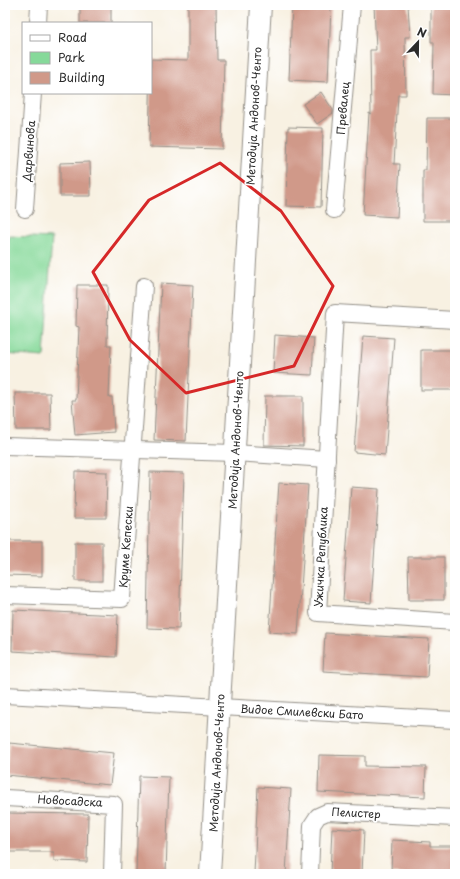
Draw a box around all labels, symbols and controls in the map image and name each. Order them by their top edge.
legend [22,22,152,94]
north arrow [398,22,438,62]
text: N [415,23,429,42]
text: Road [58,28,87,46]
street label: Методија Андонов-Ченто [241,47,266,185]
text: Park [58,48,85,66]
text: Building [58,68,105,86]
street label: Превалец [332,81,353,135]
street label: Дарвинова [18,120,39,183]
street label: Методија Андонов-Ченто [223,371,248,509]
street label: Круме Кепески [114,505,137,589]
street label: Ужичка Република [309,506,332,608]
street label: Методија Андонов-Ченто [204,694,229,832]
street label: Видое Смилевски Бато [240,700,364,723]
street label: Новосадска [37,790,103,811]
street label: Пелистер [331,803,381,822]

